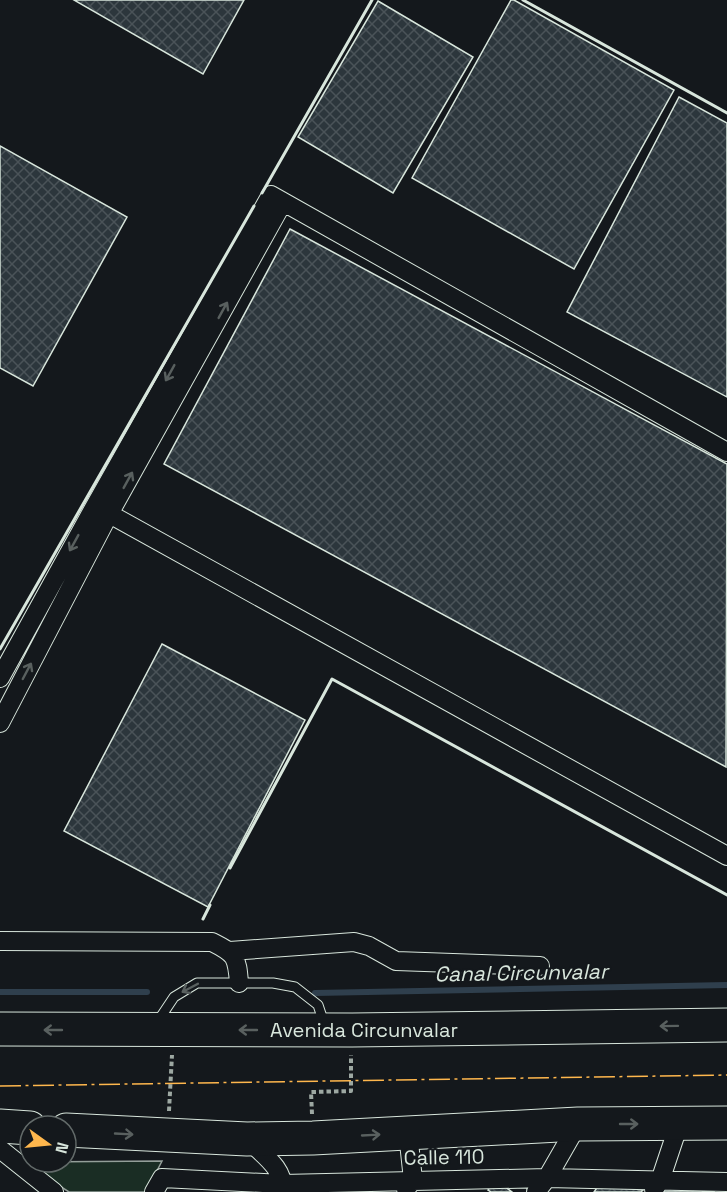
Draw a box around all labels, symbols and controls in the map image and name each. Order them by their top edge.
one-way arrow [217,302,229,319]
one-way arrow [163,365,175,382]
one-way arrow [122,472,134,489]
one-way arrow [68,534,79,552]
one-way arrow [21,663,33,680]
water label: Canal Circunvalar [434,957,610,988]
one-way arrow [182,982,199,994]
street label: Avenida Circunvalar [270,1017,458,1043]
one-way arrow [659,1020,679,1032]
one-way arrow [43,1024,63,1035]
one-way arrow [238,1024,258,1036]
north arrow [18,1114,78,1174]
one-way arrow [619,1118,639,1130]
one-way arrow [114,1129,134,1140]
one-way arrow [361,1129,381,1140]
text: N [50,1140,74,1156]
street label: Calle 110 [403,1143,485,1171]

